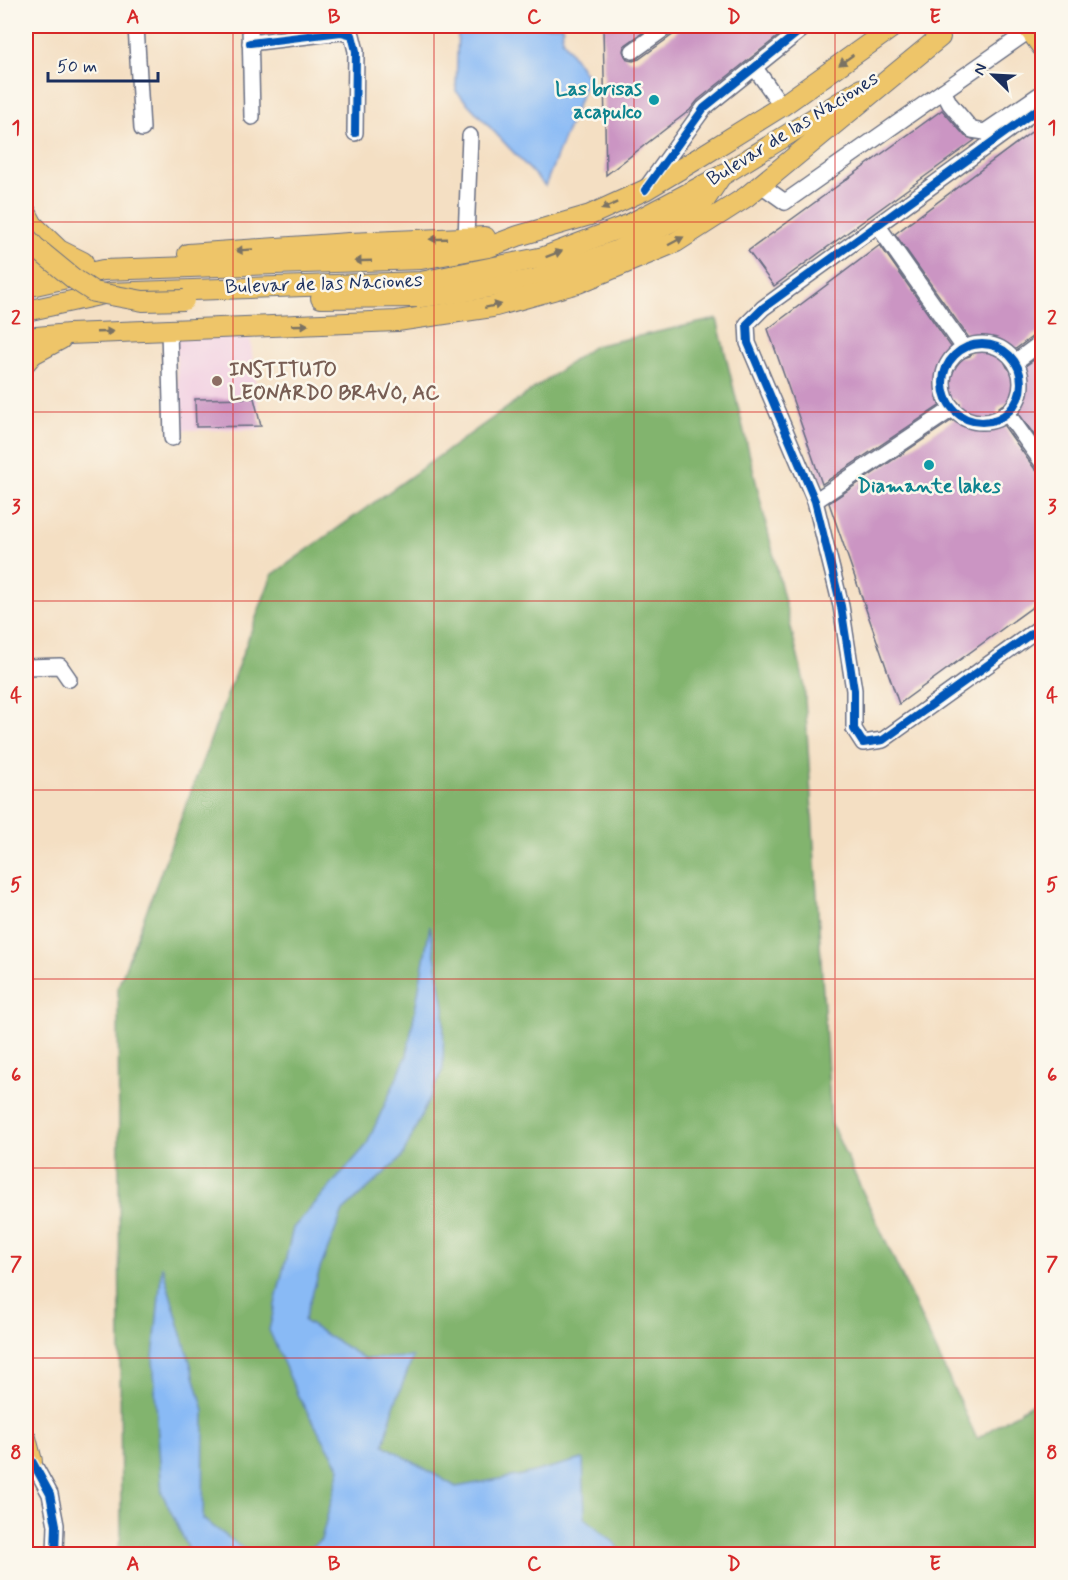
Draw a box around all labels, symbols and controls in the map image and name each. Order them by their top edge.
text: A [126,4,140,31]
text: B [328,4,341,31]
text: C [527,4,542,31]
text: D [727,4,741,31]
text: E [929,4,941,31]
scale bar [48,45,158,83]
north arrow [963,45,1023,105]
one-way arrow [839,53,854,65]
text: 50 m [57,55,97,79]
text: N [969,60,992,79]
street label: Bulevar de las Naciones [702,65,884,193]
place label: Las brisas acapulco [555,76,642,126]
marker: Las brisas acapulco [647,93,661,107]
text: 1 [12,115,20,142]
text: 1 [1048,115,1056,142]
one-way arrow [600,201,618,211]
one-way arrow [429,235,448,244]
one-way arrow [668,236,685,246]
one-way arrow [234,246,253,255]
one-way arrow [545,248,563,258]
one-way arrow [353,256,372,266]
street label: Bulevar de las Naciones [225,267,423,301]
one-way arrow [484,301,503,311]
text: 2 [11,305,21,332]
text: 2 [1047,305,1057,332]
one-way arrow [290,321,309,330]
one-way arrow [95,328,114,337]
place label: INSTITUTO LEONARDO BRAVO, AC [229,357,440,407]
marker: INSTITUTO LEONARDO BRAVO, AC [210,374,224,388]
marker: Diamante lakes [922,458,936,472]
place label: Diamante lakes [857,473,1001,500]
text: 3 [11,494,21,521]
text: 3 [1047,494,1057,521]
text: 4 [10,683,22,710]
text: 4 [1046,683,1058,710]
text: 5 [10,872,22,899]
text: 5 [1046,872,1058,899]
text: 6 [11,1062,21,1089]
text: 6 [1047,1062,1057,1089]
text: 7 [10,1251,22,1278]
text: 7 [1046,1251,1058,1278]
text: 8 [10,1440,22,1467]
text: 8 [1046,1440,1058,1467]
text: A [126,1551,140,1578]
text: B [328,1551,341,1578]
text: C [527,1551,542,1578]
text: D [727,1551,741,1578]
text: E [929,1551,941,1578]

